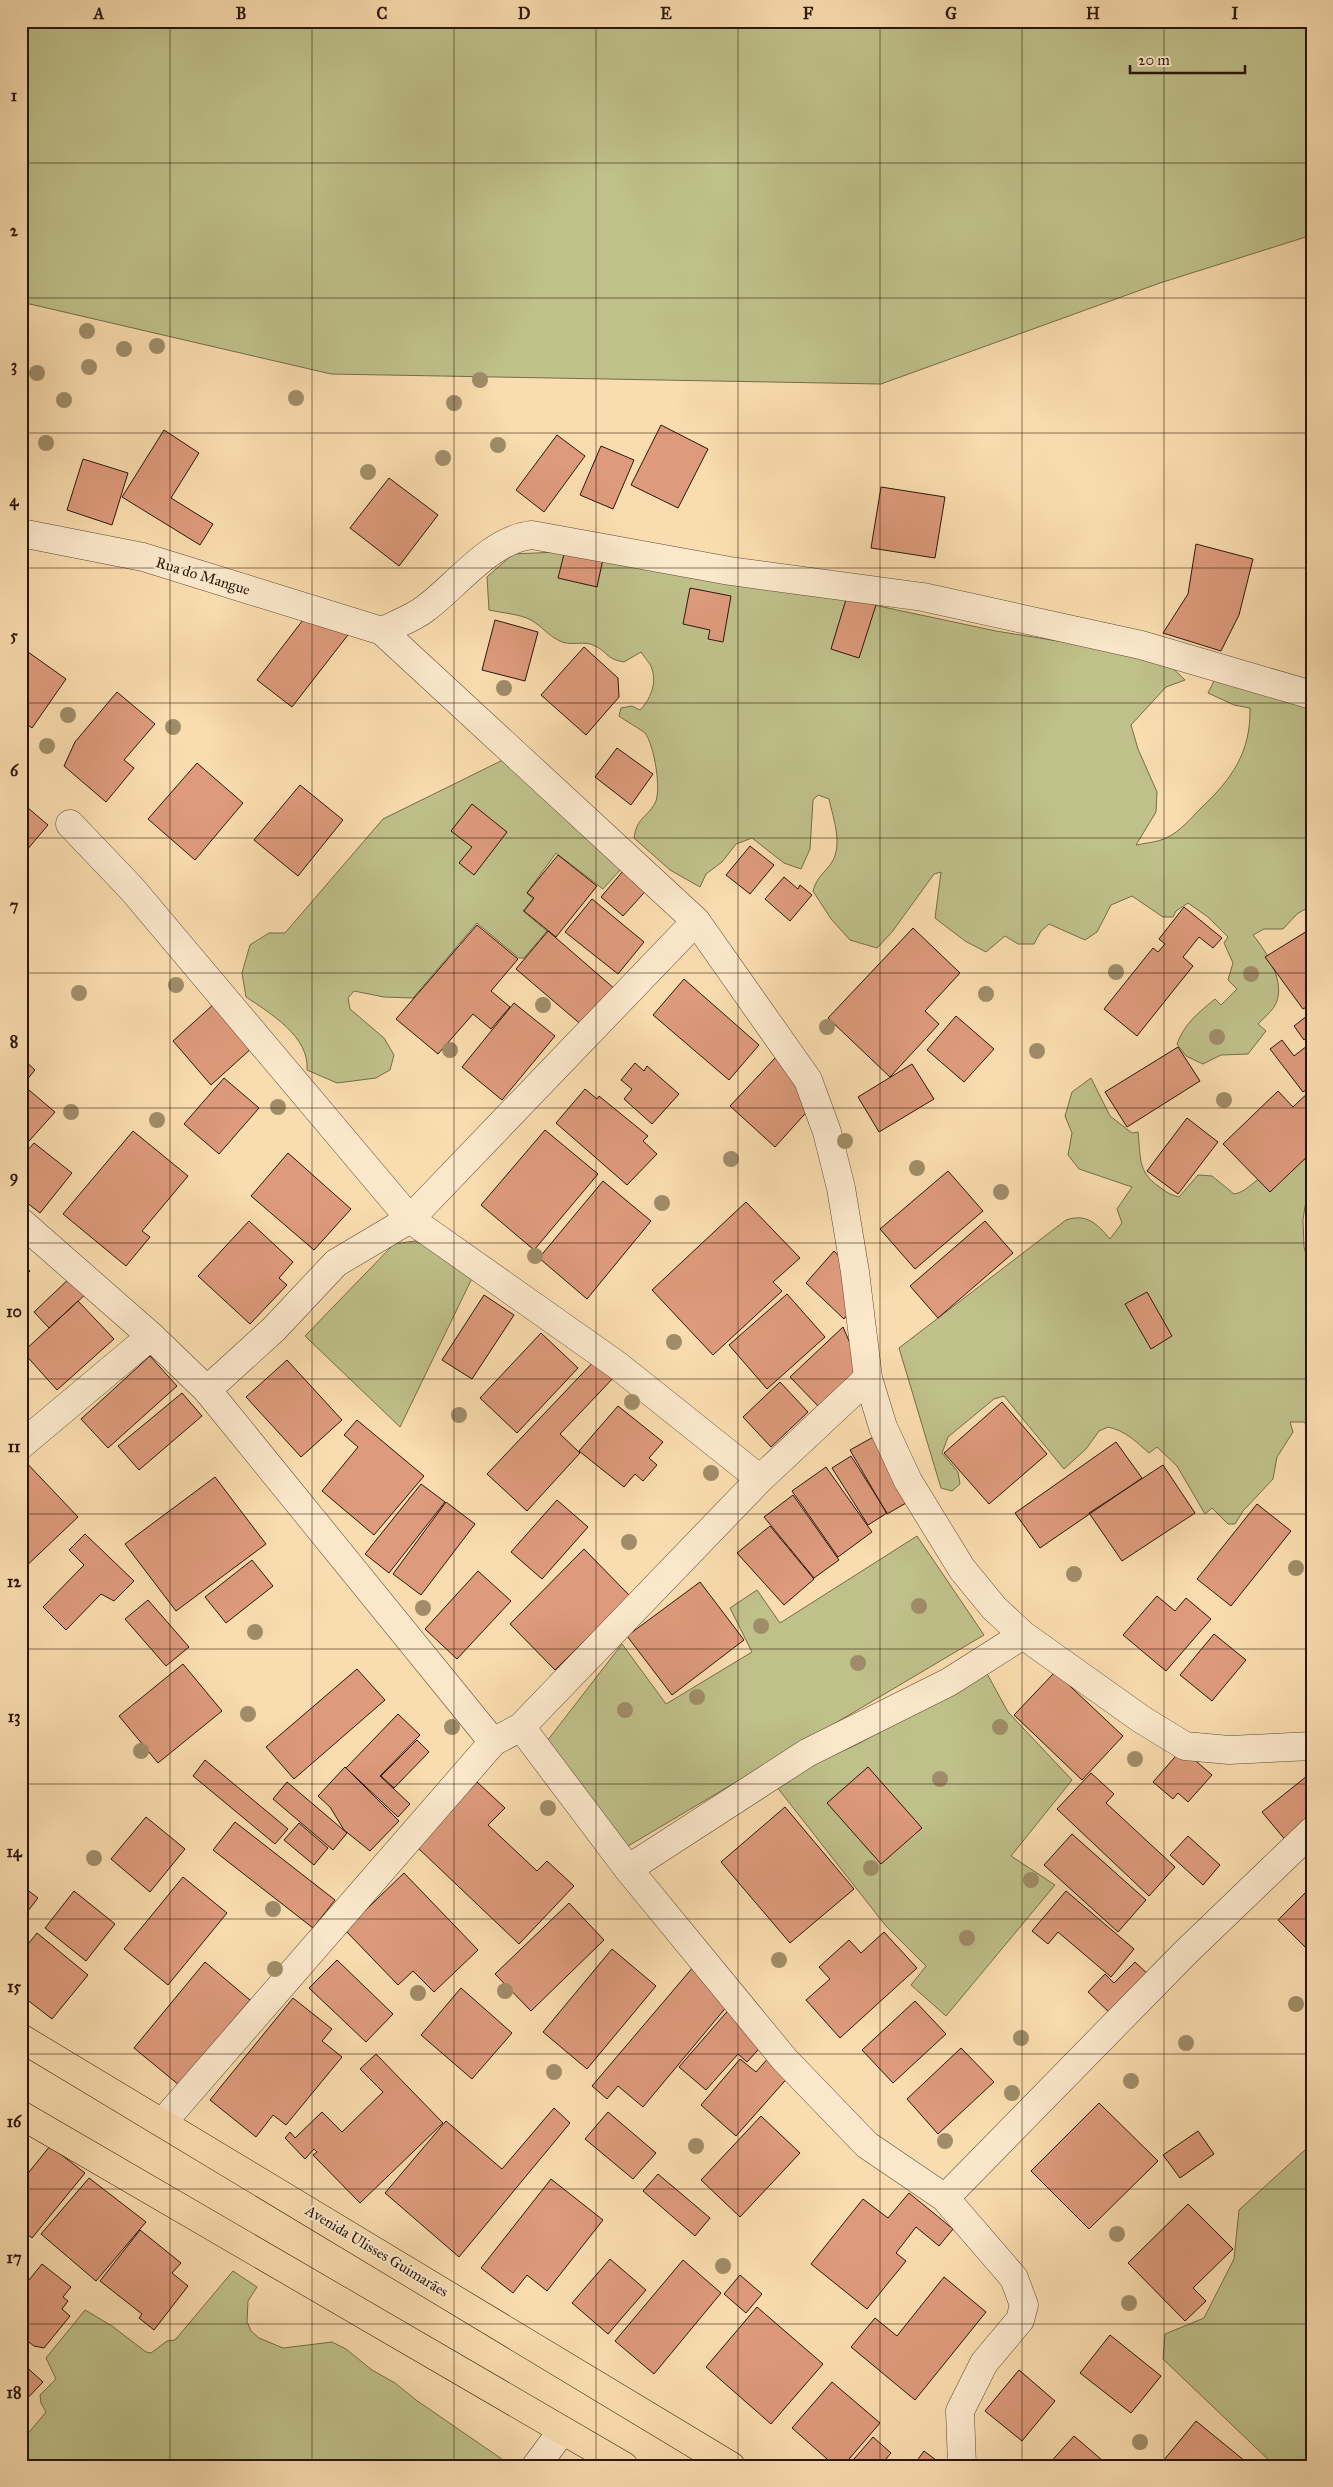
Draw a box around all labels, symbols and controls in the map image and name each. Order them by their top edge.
text: A [93,4,105,23]
text: B [236,4,246,23]
text: C [377,4,388,23]
text: D [518,4,531,23]
text: E [660,4,672,23]
text: F [803,4,814,23]
text: G [945,4,957,23]
text: H [1086,4,1100,23]
text: I [1232,4,1239,23]
scale bar [1130,42,1246,74]
text: 20 m [1138,51,1170,69]
text: 1 [11,86,18,105]
text: 2 [10,221,19,240]
text: 3 [11,356,17,376]
text: 4 [10,491,20,511]
street label: Rua do Mangue [154,553,252,599]
text: 5 [10,626,18,645]
text: 6 [10,761,19,780]
text: 7 [10,896,19,915]
text: 8 [10,1032,18,1051]
text: 9 [10,1167,18,1187]
text: 10 [6,1302,22,1321]
text: 11 [8,1437,21,1456]
text: 12 [7,1572,22,1591]
text: 13 [8,1707,20,1727]
text: 14 [6,1842,23,1862]
text: 15 [7,1977,21,1996]
text: 16 [7,2112,22,2131]
street label: Avenida Ulisses Guimarães [301,2201,452,2301]
text: 17 [7,2248,22,2267]
text: 18 [7,2383,21,2402]

